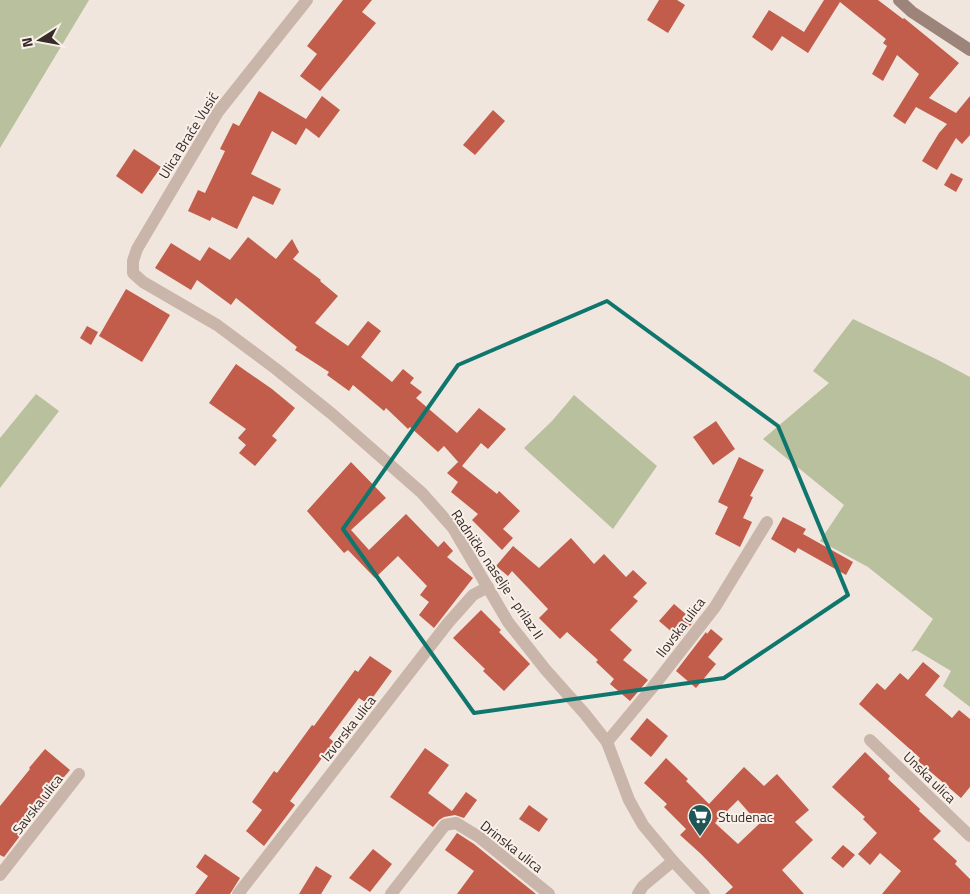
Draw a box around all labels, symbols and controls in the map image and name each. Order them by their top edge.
north arrow [15,15,65,65]
text: N [16,36,38,49]
street label: Ulica Braće Vusić [153,87,223,183]
street label: Radničko naselje - prilaz II [447,505,549,643]
street label: Ilovska ulica [650,592,710,662]
street label: Izvorska ulica [315,690,381,766]
street label: Unska ulica [899,746,961,808]
street label: Savska ulica [7,769,67,839]
supermarket icon: Studenac [687,803,713,837]
place label: Studenac [718,806,773,827]
street label: Drinska ulica [476,815,548,877]

